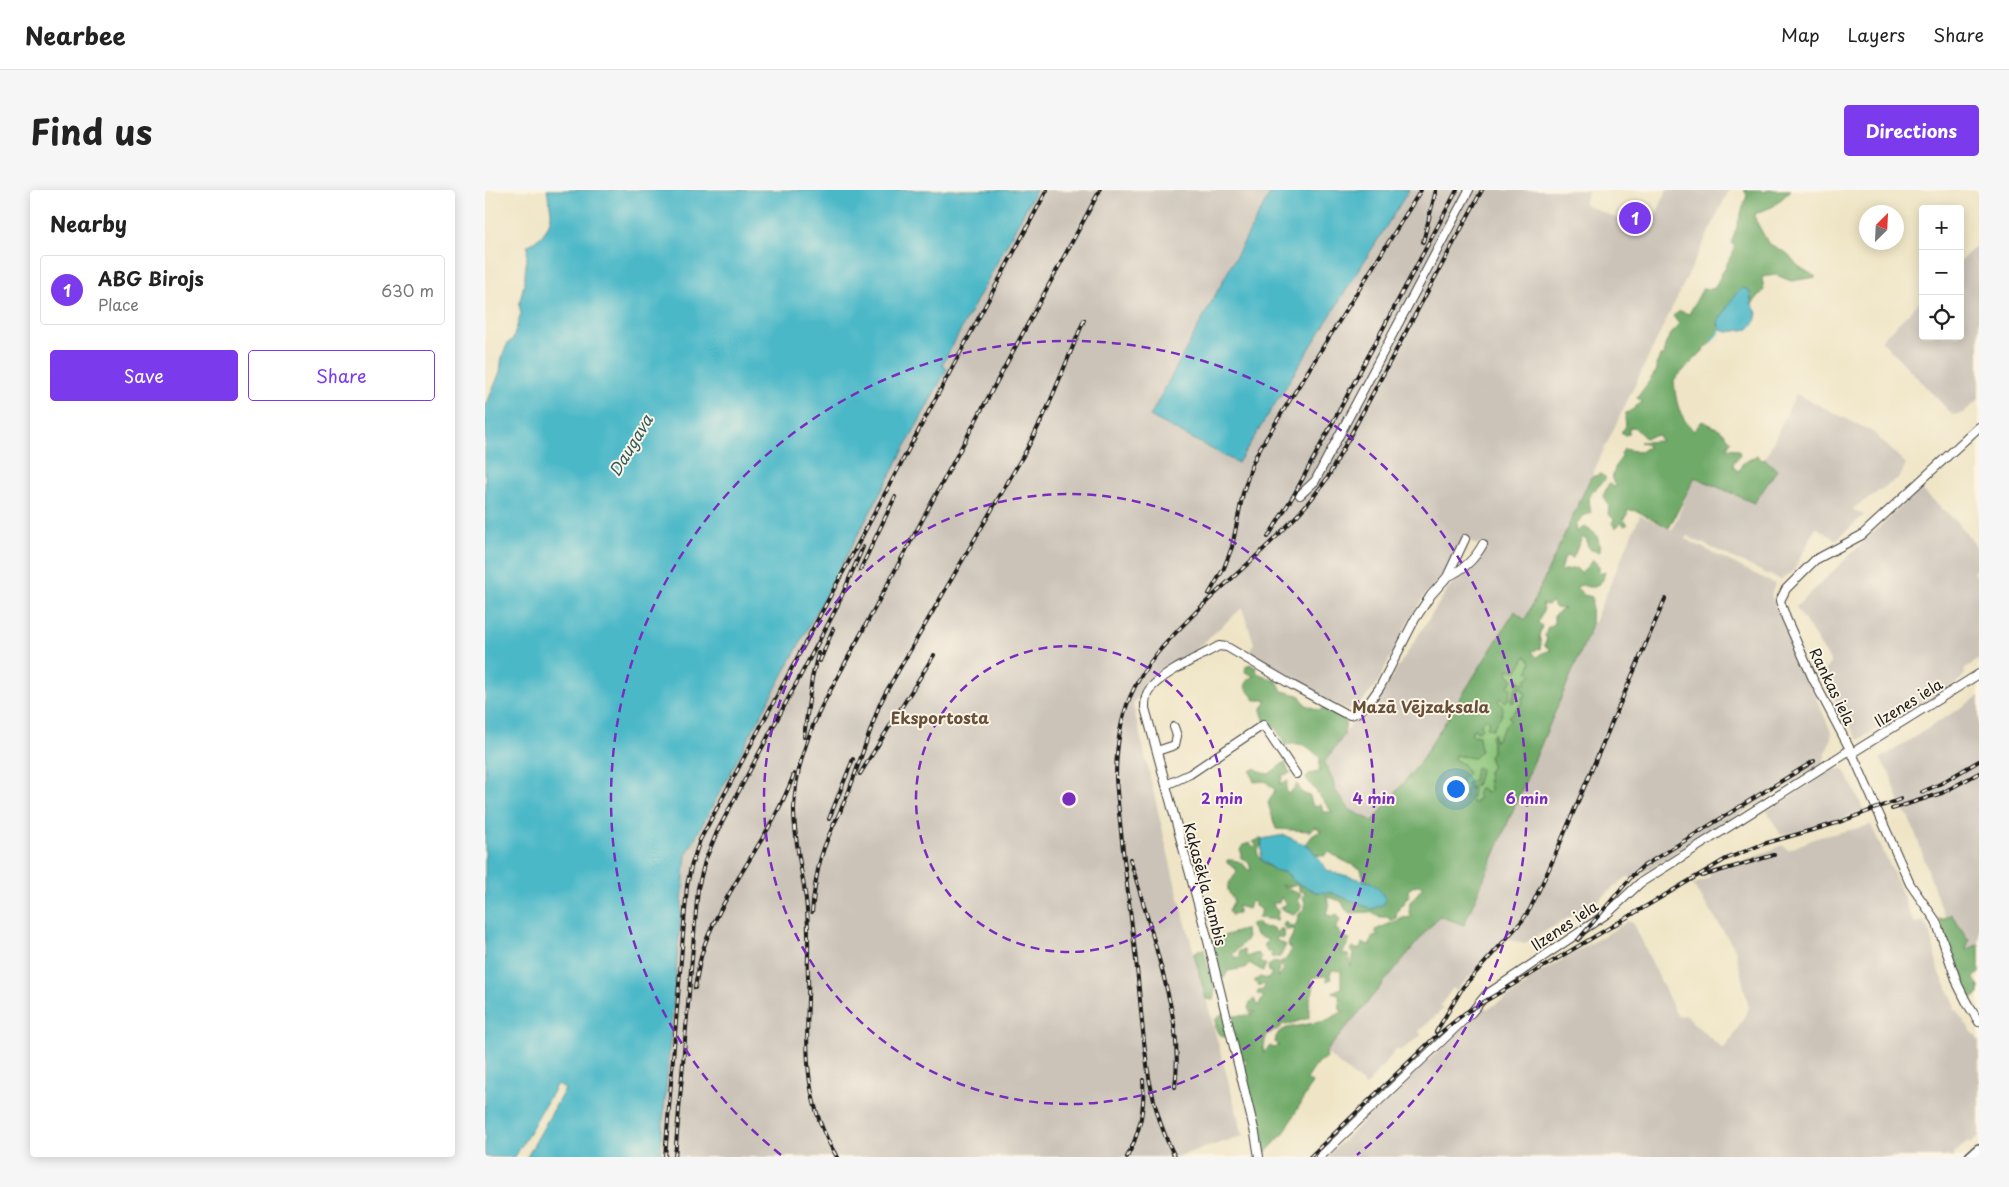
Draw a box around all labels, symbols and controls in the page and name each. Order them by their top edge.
text: Nearbee [25,17,126,53]
text: Map [1781,21,1820,48]
text: Layers [1848,21,1905,48]
text: Share [1933,21,1984,48]
text: Find us [30,104,152,157]
button: Directions [1844,105,1979,156]
pin: 1 [1619,199,1651,237]
north arrow [1859,205,1904,250]
map controls [1919,205,1964,340]
button: + [1919,205,1964,250]
text: Nearby [50,207,127,239]
button: − [1919,250,1964,295]
text: ABG Birojs [98,264,204,292]
text: 1 [63,278,71,302]
text: 630 m [381,278,434,302]
text: Place [98,292,139,316]
button: locate [1919,295,1964,340]
button: Save [50,350,238,401]
button: Share [248,350,435,401]
water label: Daugava [602,409,658,480]
street label: Rankas iela [1804,643,1862,729]
street label: Ilzenes iela [1869,672,1947,732]
district label: Mazā Vējzaķsala [1352,694,1490,718]
district label: Eksportosta [891,705,989,729]
your location [1443,776,1469,802]
text: 2 min [1201,786,1243,809]
text: 4 min [1353,786,1395,809]
text: 6 min [1506,786,1548,809]
centre of rings [1060,790,1078,808]
street label: Kaķasēkļa dambis [1178,820,1234,948]
street label: Ilzenes iela [1526,894,1603,956]

